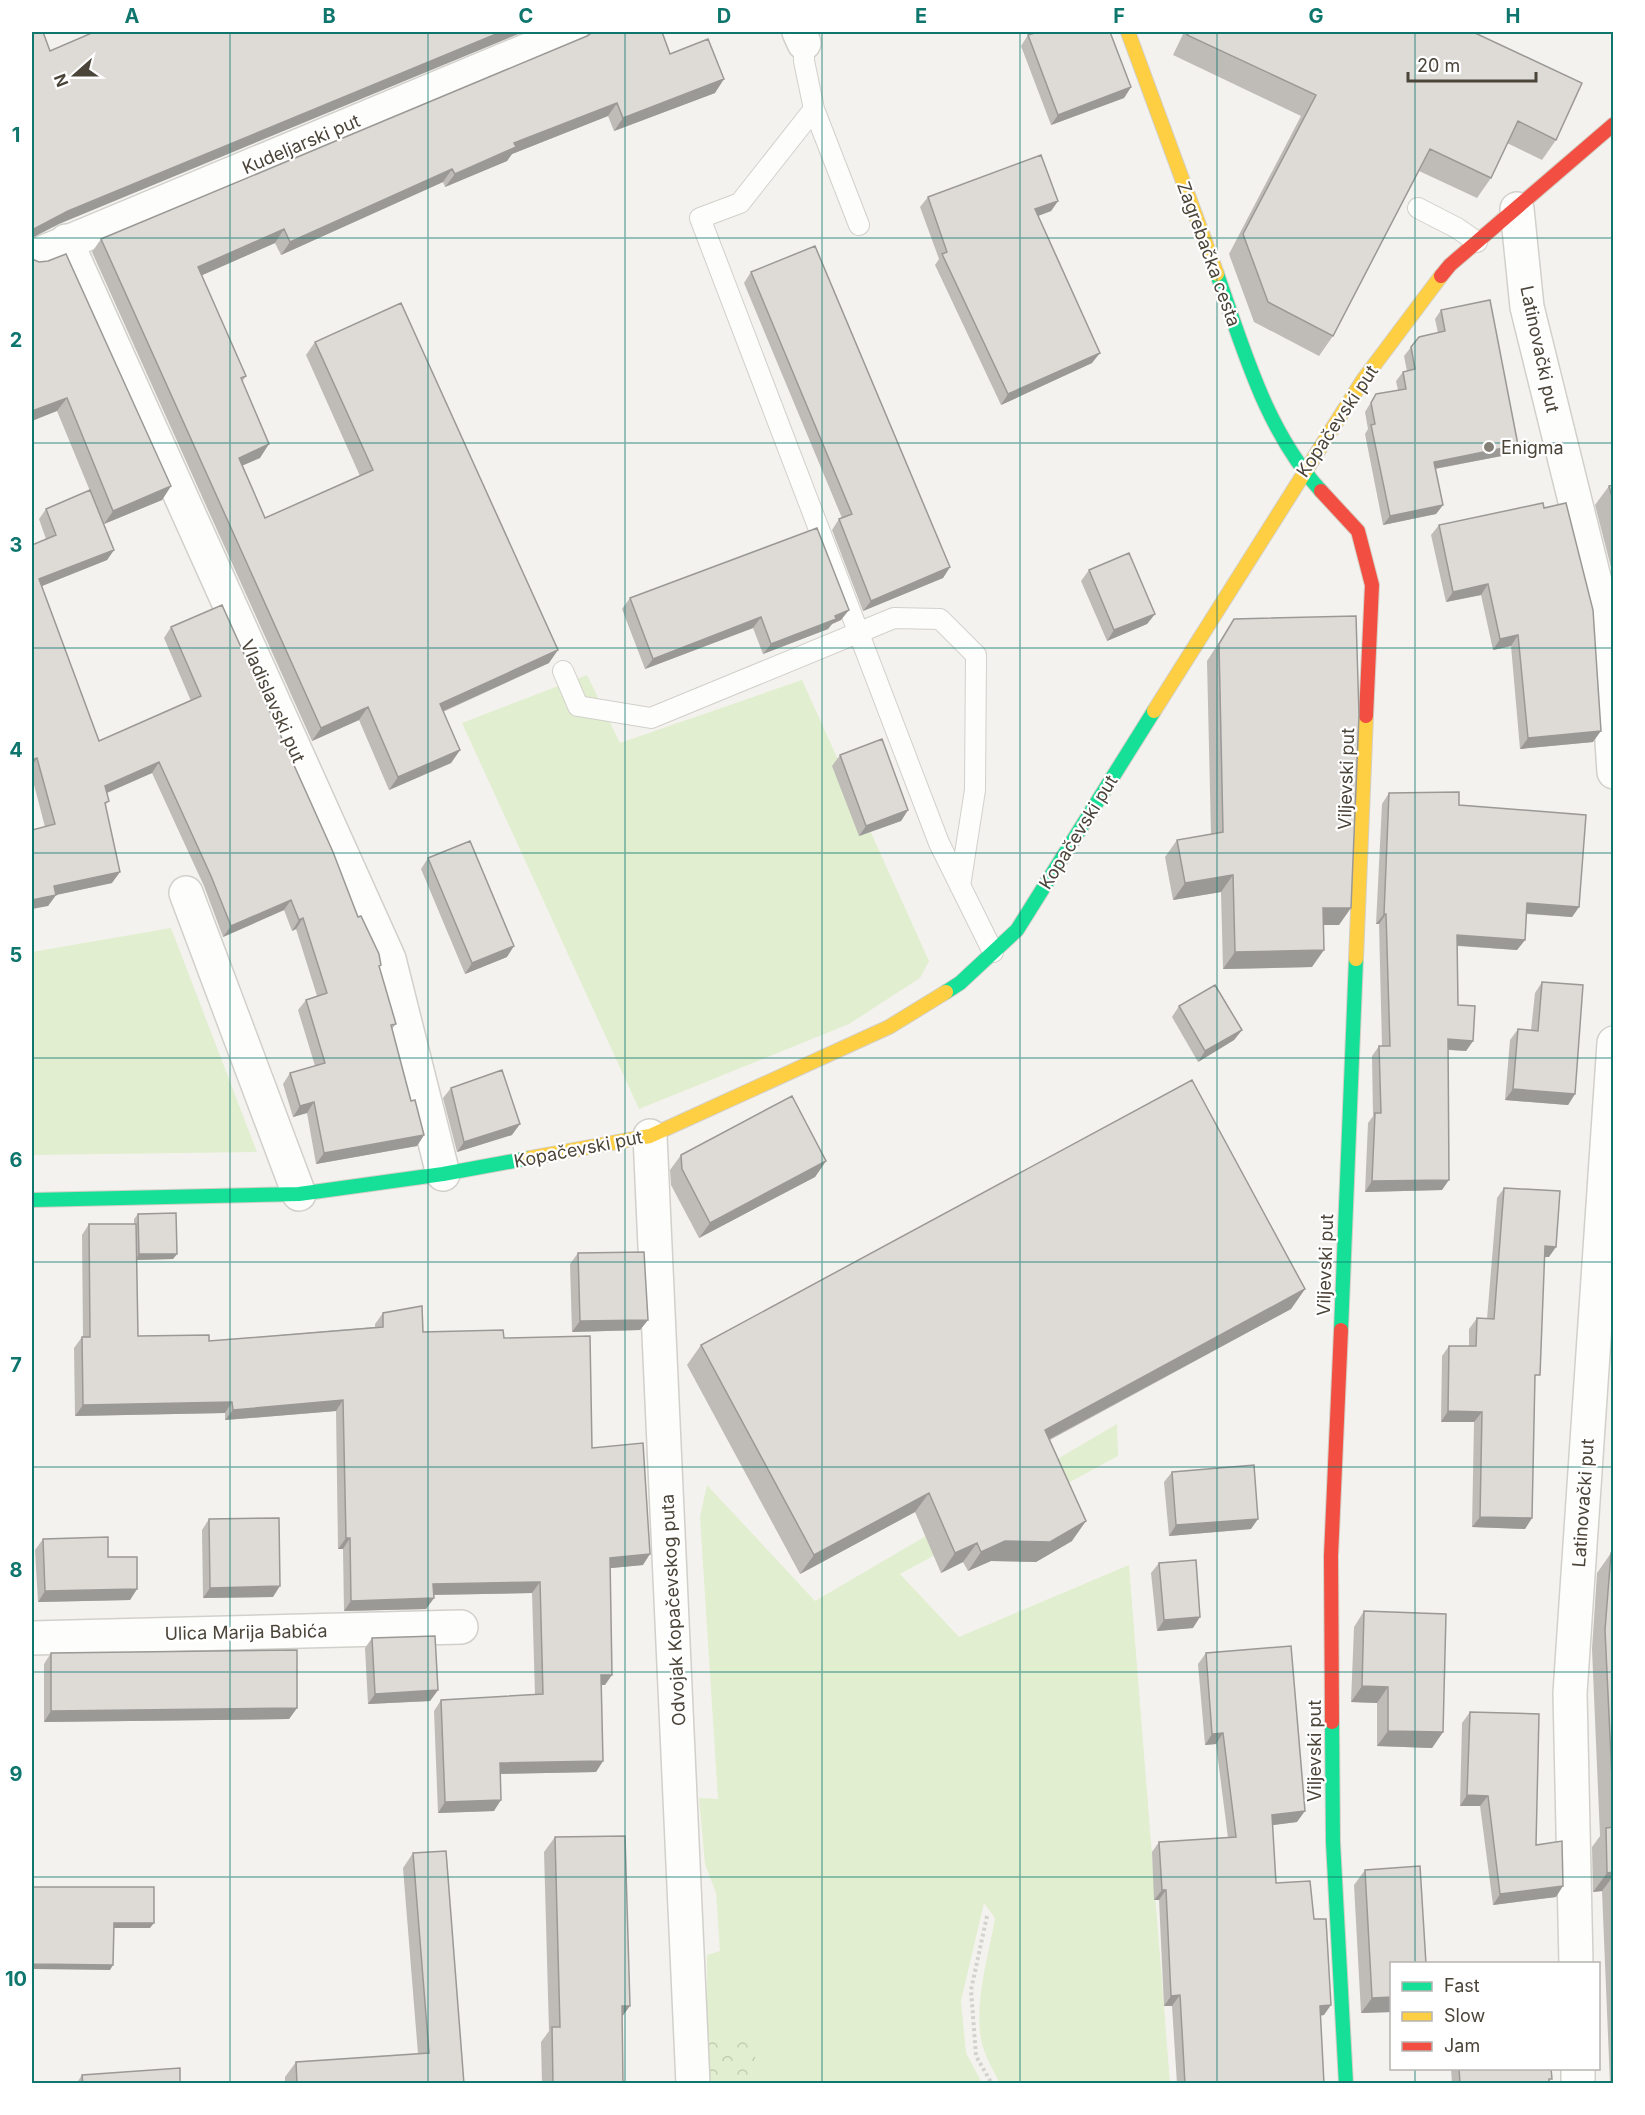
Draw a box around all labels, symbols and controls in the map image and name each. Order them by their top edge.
text: A [125,4,140,28]
text: B [322,4,336,28]
text: C [519,4,533,28]
text: D [717,4,731,28]
text: E [915,4,927,28]
text: F [1113,4,1125,28]
text: G [1308,4,1324,28]
text: H [1506,4,1520,28]
north arrow [45,45,105,105]
scale bar [1408,45,1536,83]
text: 20 m [1417,55,1460,76]
text: N [49,71,73,90]
street label: Kudeljarski put [239,110,363,178]
text: 1 [12,123,20,147]
street label: Zagrebačka cesta [1173,179,1245,329]
street label: Latinovački put [1516,284,1564,414]
text: 2 [10,328,22,352]
street label: Kopačevski put [1292,361,1382,481]
place label: Enigma [1501,437,1564,458]
marker: Enigma [1482,440,1496,454]
text: 3 [10,533,22,557]
street label: Vladislavski put [236,636,310,766]
street label: Viljevski put [1334,728,1358,830]
text: 4 [9,738,23,762]
street label: Kopačevski put [1035,771,1122,893]
text: 5 [10,943,22,967]
street label: Kopačevski put [512,1126,644,1172]
text: 6 [10,1148,23,1172]
street label: Viljevski put [1313,1214,1337,1316]
text: 7 [10,1353,22,1377]
street label: Latinovački put [1568,1438,1598,1568]
street label: Odvojak Kopačevskog puta [656,1493,690,1727]
text: 8 [9,1558,23,1582]
street label: Ulica Marija Babića [164,1620,328,1644]
street label: Viljevski put [1304,1700,1325,1802]
text: 9 [10,1762,23,1786]
legend [1390,1962,1600,2070]
text: 10 [5,1967,27,1991]
text: Fast [1444,1975,1480,1996]
text: Slow [1444,2005,1485,2026]
text: Jam [1444,2035,1480,2056]

